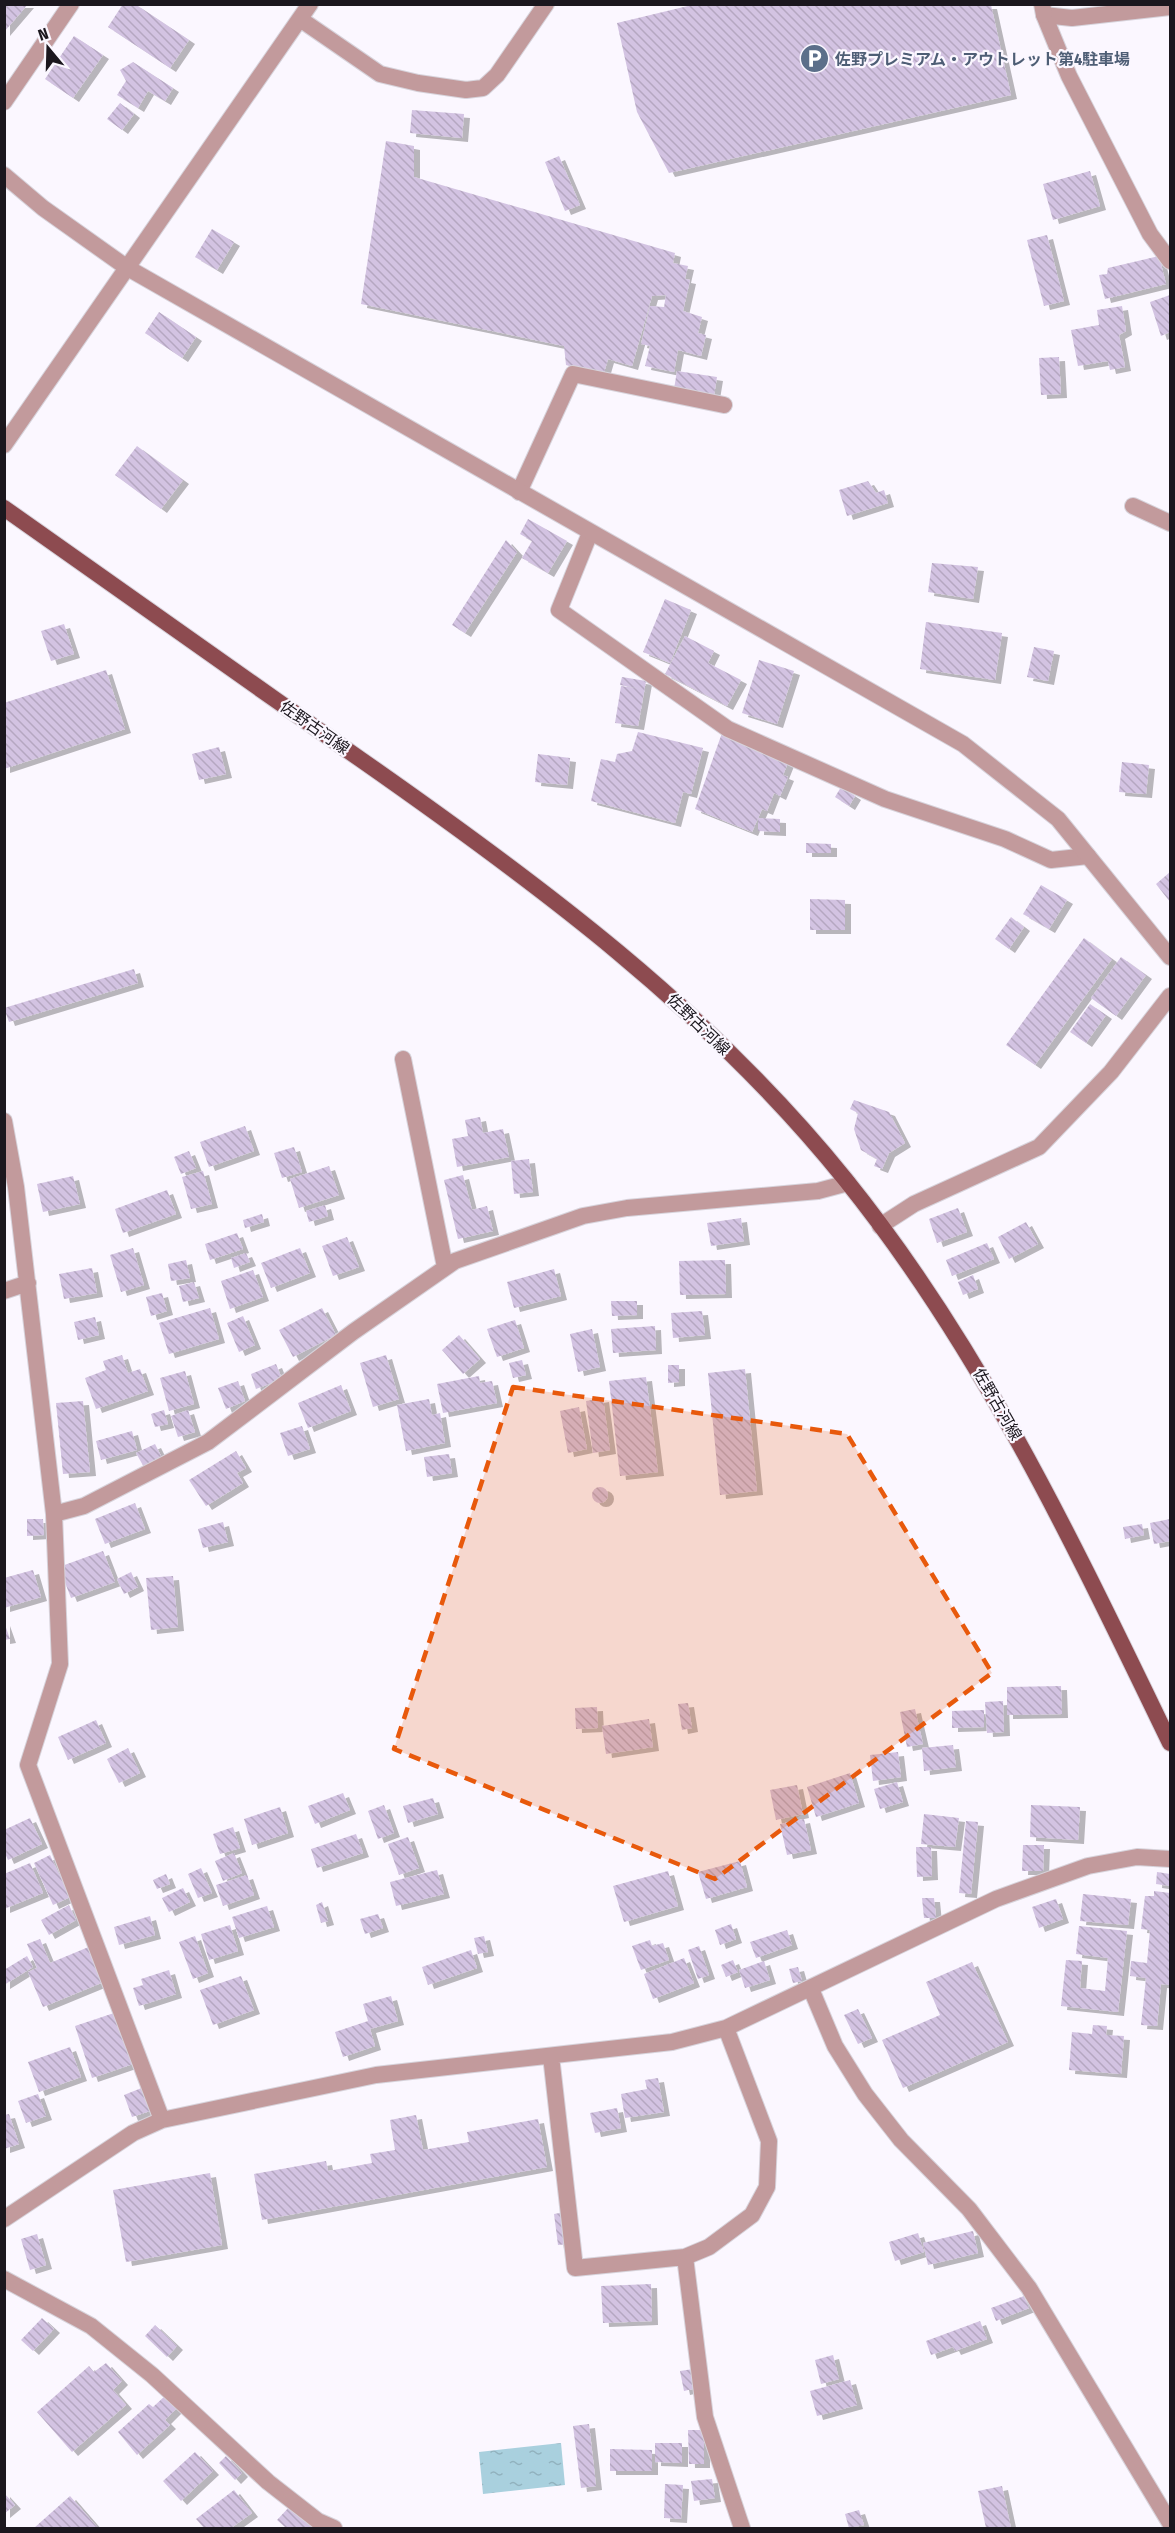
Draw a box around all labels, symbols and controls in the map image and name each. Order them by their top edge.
north arrow [18,18,78,78]
text: N [36,24,51,45]
parking icon: 佐野プレミアム・アウトレット第4駐車場 [798,43,830,75]
place label: 佐野プレミアム・アウトレット第4駐車場 [834,50,1130,69]
street label: 佐野古河線 [276,697,353,758]
street label: 佐野古河線 [663,990,734,1059]
street label: 佐野古河線 [969,1365,1026,1444]

